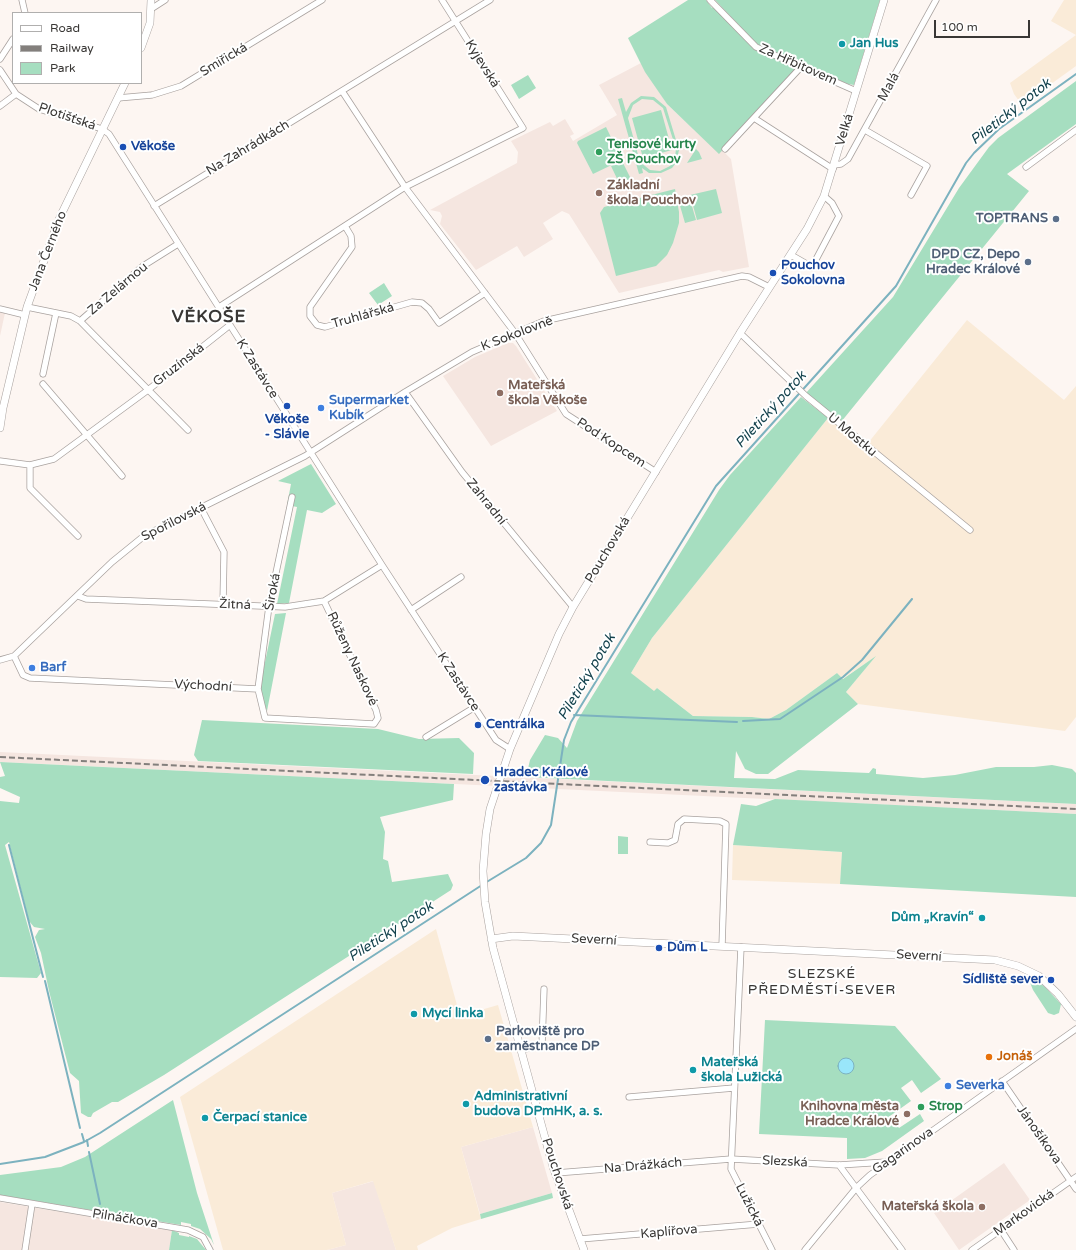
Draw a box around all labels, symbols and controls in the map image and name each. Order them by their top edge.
legend [12,12,142,84]
scale bar [936,12,1032,38]
text: 100 m [941,20,978,34]
text: Road [50,21,80,35]
place label: Jan Hus [850,36,898,52]
street label: Kyjevská [461,37,503,91]
marker: Jan Hus [837,39,847,49]
street label: Smiřická [197,40,251,80]
text: Railway [50,41,94,55]
street label: Za Hřbitovem [757,41,839,89]
text: Park [50,61,76,75]
street label: Malá [875,70,903,104]
water label: Piletický potok [967,75,1055,149]
street label: Plotišťská [36,100,98,134]
street label: Velká [833,112,857,148]
street label: Na Zahrádkách [204,117,292,179]
place label: Tenisové kurty ZŠ Pouchov [607,137,696,168]
place label: Věkoše [131,139,175,155]
marker: Věkoše [118,142,128,152]
marker: Tenisové kurty ZŠ Pouchov [594,147,604,157]
place label: Základní škola Pouchov [607,178,696,209]
marker: Základní škola Pouchov [594,188,604,198]
street label: Jana Černého [26,209,70,293]
place label: TOPTRANS [976,211,1048,227]
marker: TOPTRANS [1051,214,1061,224]
place label: DPD CZ, Depo Hradec Králové [926,247,1020,278]
marker: DPD CZ, Depo Hradec Králové [1023,257,1033,267]
place label: Pouchov Sokolovna [781,258,845,289]
street label: Za Zelárnou [85,259,151,319]
marker: Pouchov Sokolovna [768,268,778,278]
street label: Truhlářská [330,300,396,332]
district label: VĚKOŠE [172,308,246,328]
street label: K Sokolovně [479,313,555,355]
street label: K Zastávce [233,336,281,402]
street label: Gruzínská [150,340,208,390]
water label: Piletický potok [732,368,810,452]
place label: Mateřská škola Věkoše [508,378,587,409]
marker: Mateřská škola Věkoše [495,388,505,398]
place label: Supermarket Kubík [329,393,409,424]
marker: Věkoše - Slávie [282,401,292,411]
marker: Supermarket Kubík [316,403,326,413]
street label: U Mostku [824,410,880,460]
place label: Věkoše - Slávie [265,412,309,443]
street label: Pod Kopcem [574,415,648,471]
street label: Zahradní [463,476,509,528]
street label: Spořilovská [139,499,209,545]
street label: Pouchovská [582,514,634,586]
street label: Široká [262,572,284,612]
street label: Žitná [219,597,251,613]
street label: Růženy Naskové [323,609,381,709]
water label: Piletický potok [555,631,619,723]
street label: K Zastávce [433,650,483,714]
place label: Barf [40,660,66,676]
marker: Barf [27,663,37,673]
street label: Východní [174,677,232,695]
place label: Centrálka [486,717,545,733]
marker: Centrálka [473,720,483,730]
place label: Hradec Králové zastávka [494,765,588,796]
marker: Hradec Králové zastávka [479,774,491,786]
water label: Piletický potok [345,898,437,966]
place label: Dům „Kravín“ [891,910,974,926]
marker: Dům „Kravín“ [977,913,987,923]
street label: Severní [571,931,617,949]
place label: Dům L [667,940,707,956]
marker: Dům L [654,943,664,953]
street label: Severní [896,947,942,965]
district label: SLEZSKÉ PŘEDMĚSTÍ-SEVER [748,966,896,998]
place label: Sídliště sever [963,972,1043,988]
marker: Sídliště sever [1046,975,1056,985]
place label: Mycí linka [422,1006,484,1022]
marker: Mycí linka [409,1009,419,1019]
place label: Parkoviště pro zaměstnance DP [496,1024,599,1055]
marker: Parkoviště pro zaměstnance DP [483,1034,493,1044]
place label: Jonáš [997,1049,1032,1065]
marker: Jonáš [984,1052,994,1062]
place label: Mateřská škola Lužická [701,1055,782,1086]
marker: Mateřská škola Lužická [688,1065,698,1075]
place label: Severka [956,1078,1005,1094]
marker: Severka [943,1081,953,1091]
place label: Administrativní budova DPmHK, a. s. [474,1089,603,1120]
marker: Administrativní budova DPmHK, a. s. [461,1099,471,1109]
place label: Knihovna města Hradce Králové [800,1099,899,1130]
place label: Strop [929,1099,963,1115]
marker: Strop [916,1102,926,1112]
street label: Jánošíkova [1013,1103,1065,1167]
marker: Knihovna města Hradce Králové [902,1109,912,1119]
place label: Čerpací stanice [213,1110,307,1126]
marker: Čerpací stanice [200,1113,210,1123]
street label: Gagarinova [870,1124,936,1178]
street label: Pouchovská [538,1136,576,1212]
street label: Slezská [762,1153,808,1171]
street label: Na Drážkách [603,1155,683,1177]
street label: Lužická [732,1181,766,1229]
street label: Markovická [990,1186,1058,1240]
place label: Mateřská škola [882,1199,974,1215]
marker: Mateřská škola [977,1202,987,1212]
street label: Pilnáčkova [91,1206,159,1232]
street label: Kaplířova [640,1222,698,1242]

